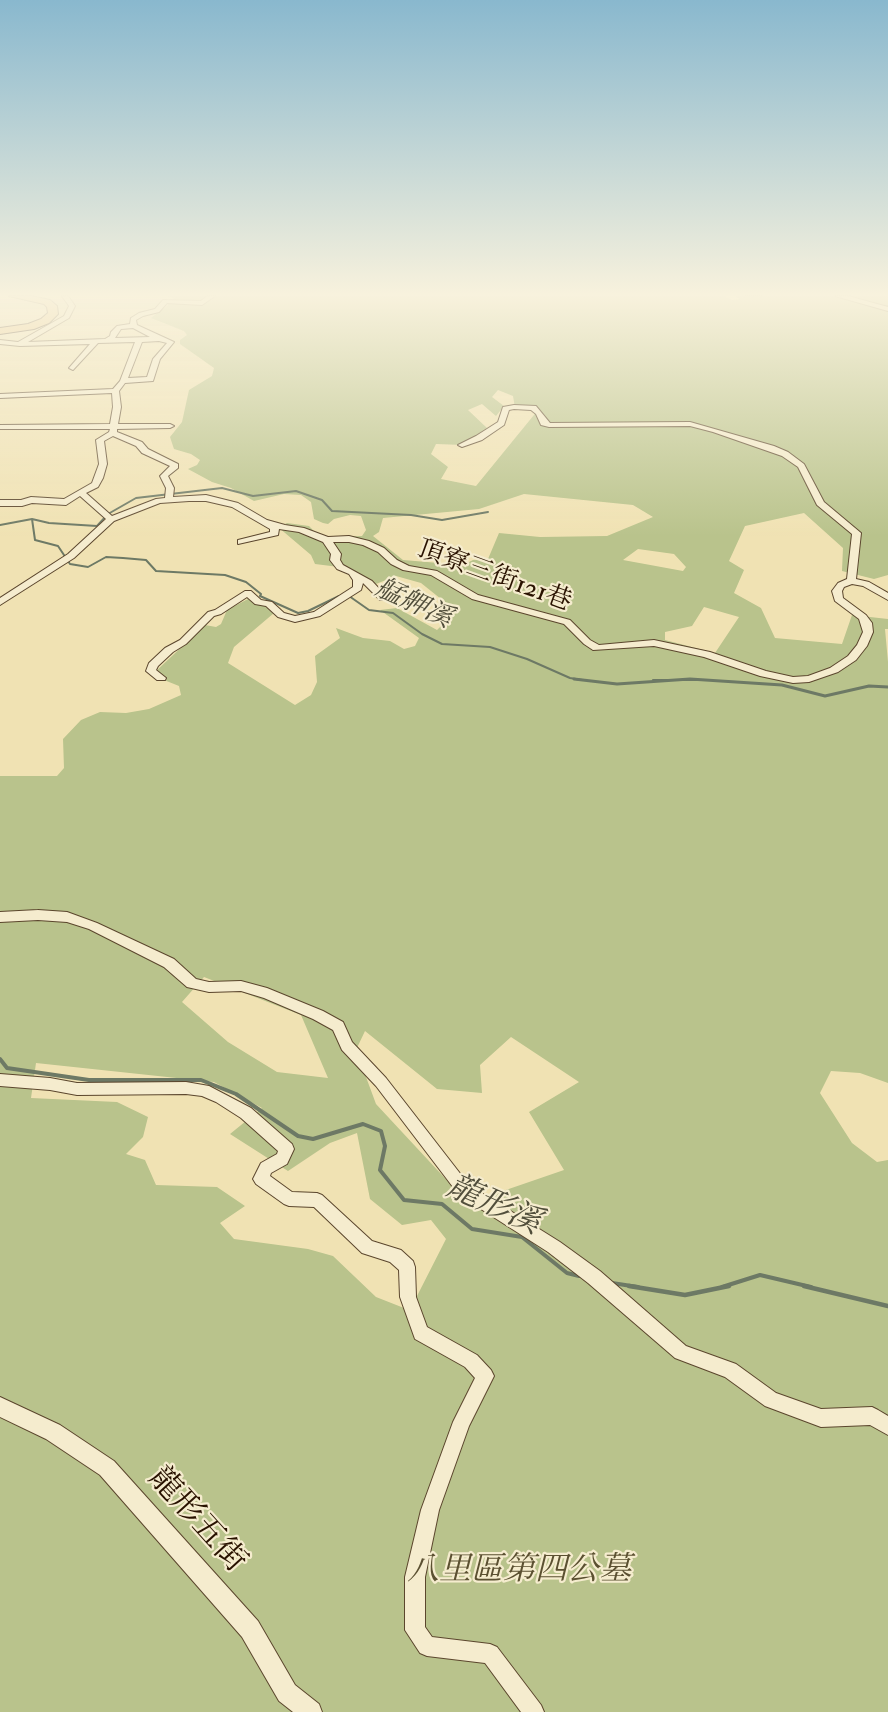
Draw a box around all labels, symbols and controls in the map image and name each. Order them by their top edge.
street label: 頂寮三街121巷 [413,535,575,619]
water label: 艋舺溪 [369,573,457,637]
water label: 龍形溪 [440,1169,546,1245]
street label: 龍形五街 [139,1461,253,1581]
park label: 八里區第四公墓 [407,1553,631,1591]

